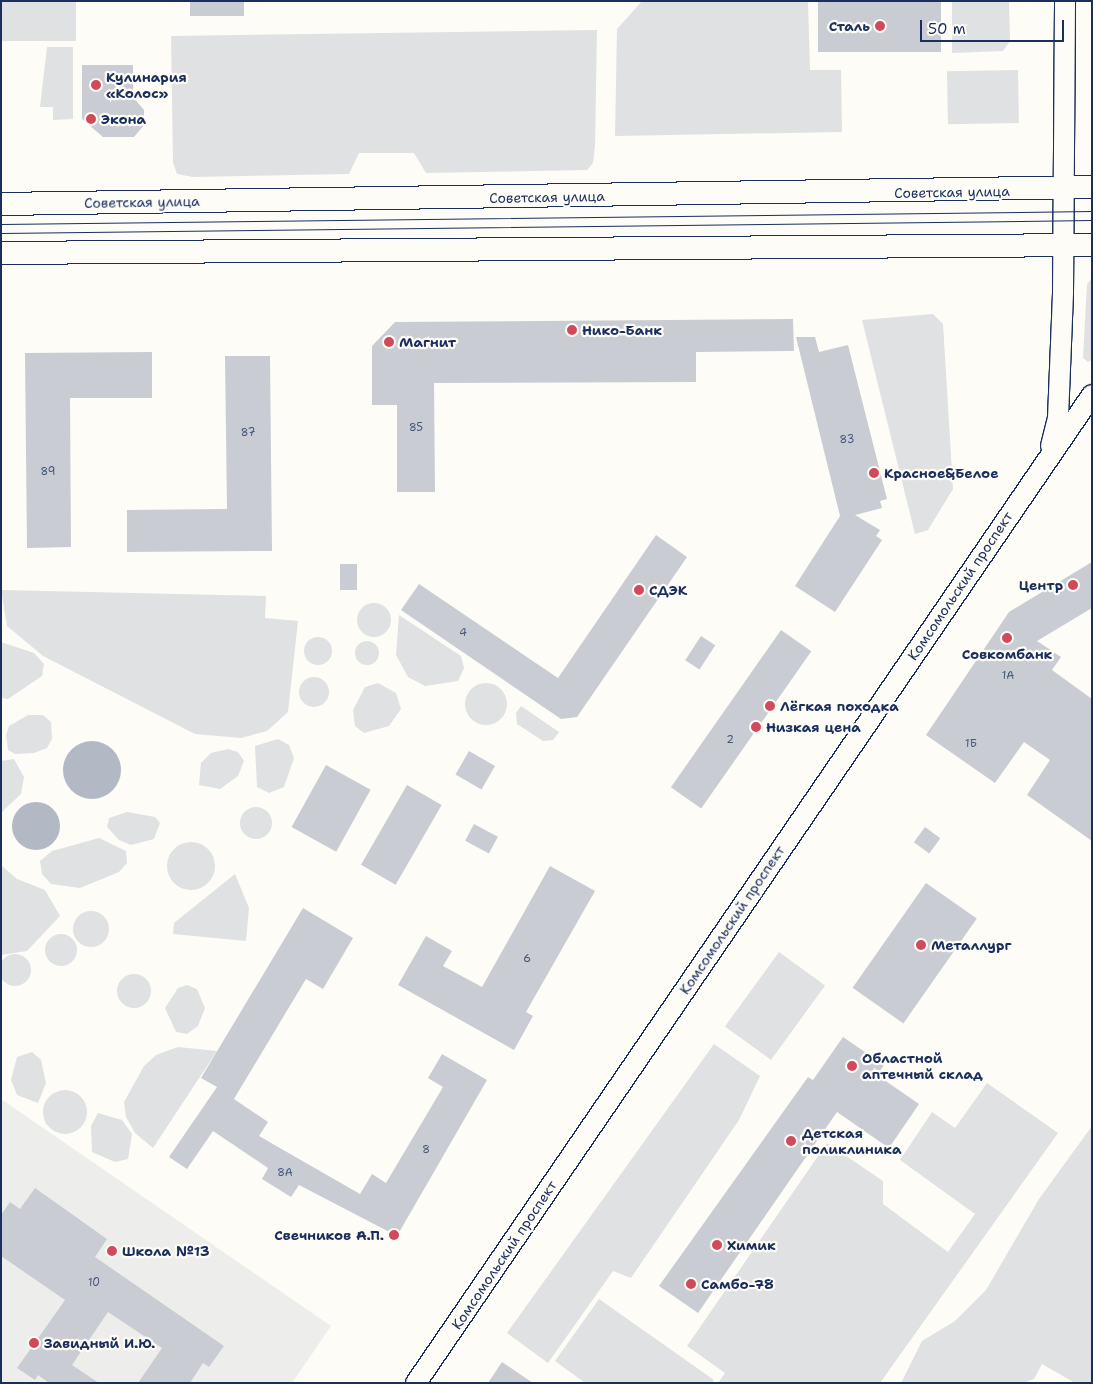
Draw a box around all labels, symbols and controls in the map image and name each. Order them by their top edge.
scale bar [923,10,1067,42]
place label: Сталь [829,18,870,34]
text: 50 m [928,19,966,39]
marker: Сталь [874,20,886,32]
place label: Кулинария «Колос» [106,69,187,102]
marker: Кулинария «Колос» [90,79,102,91]
place label: Экона [101,111,146,127]
marker: Экона [85,113,97,125]
street label: Советская улица [894,183,1010,201]
street label: Советская улица [489,188,605,206]
street label: Советская улица [84,193,200,211]
place label: Нико-Банк [582,322,662,338]
marker: Нико-Банк [566,324,578,336]
place label: Магнит [399,334,456,350]
marker: Магнит [383,336,395,348]
house number: 85 [409,421,423,435]
house number: 87 [241,426,255,440]
house number: 83 [840,433,854,447]
house number: 89 [41,465,55,479]
place label: Красное&Белое [884,465,999,481]
marker: Красное&Белое [868,467,880,479]
street label: Комсомольский проспект [904,508,1016,664]
place label: Центр [1019,577,1063,593]
marker: Центр [1067,579,1079,591]
place label: СДЭК [649,582,687,598]
marker: СДЭК [633,584,645,596]
house number: 4 [459,626,467,640]
marker: Совкомбанк [1001,632,1013,644]
place label: Совкомбанк [962,646,1052,662]
house number: 1А [1002,669,1014,683]
place label: Лёгкая походка [780,698,899,714]
marker: Лёгкая походка [764,700,776,712]
place label: Низкая цена [766,719,861,735]
marker: Низкая цена [750,721,762,733]
house number: 2 [726,733,734,747]
house number: 1Б [965,737,977,751]
street label: Комсомольский проспект [676,842,788,998]
place label: Металлург [931,937,1012,953]
marker: Металлург [915,939,927,951]
house number: 6 [523,952,531,966]
place label: Областной аптечный склад [862,1050,983,1082]
marker: Областной аптечный склад [846,1060,858,1072]
place label: Детская поликлиника [802,1125,902,1158]
marker: Детская поликлиника [784,1134,798,1148]
house number: 8 [422,1143,430,1157]
house number: 8А [277,1166,293,1180]
street label: Комсомольский проспект [448,1177,560,1333]
place label: Свечников А.П. [274,1227,384,1243]
marker: Свечников А.П. [388,1229,400,1241]
place label: Химик [727,1237,776,1253]
marker: Химик [711,1239,723,1251]
place label: Школа №13 [122,1243,210,1259]
marker: Школа №13 [106,1245,118,1257]
house number: 10 [88,1276,100,1290]
place label: Самбо-78 [701,1276,774,1292]
marker: Самбо-78 [685,1278,697,1290]
place label: Завидный И.Ю. [44,1335,155,1351]
marker: Завидный И.Ю. [28,1337,40,1349]

